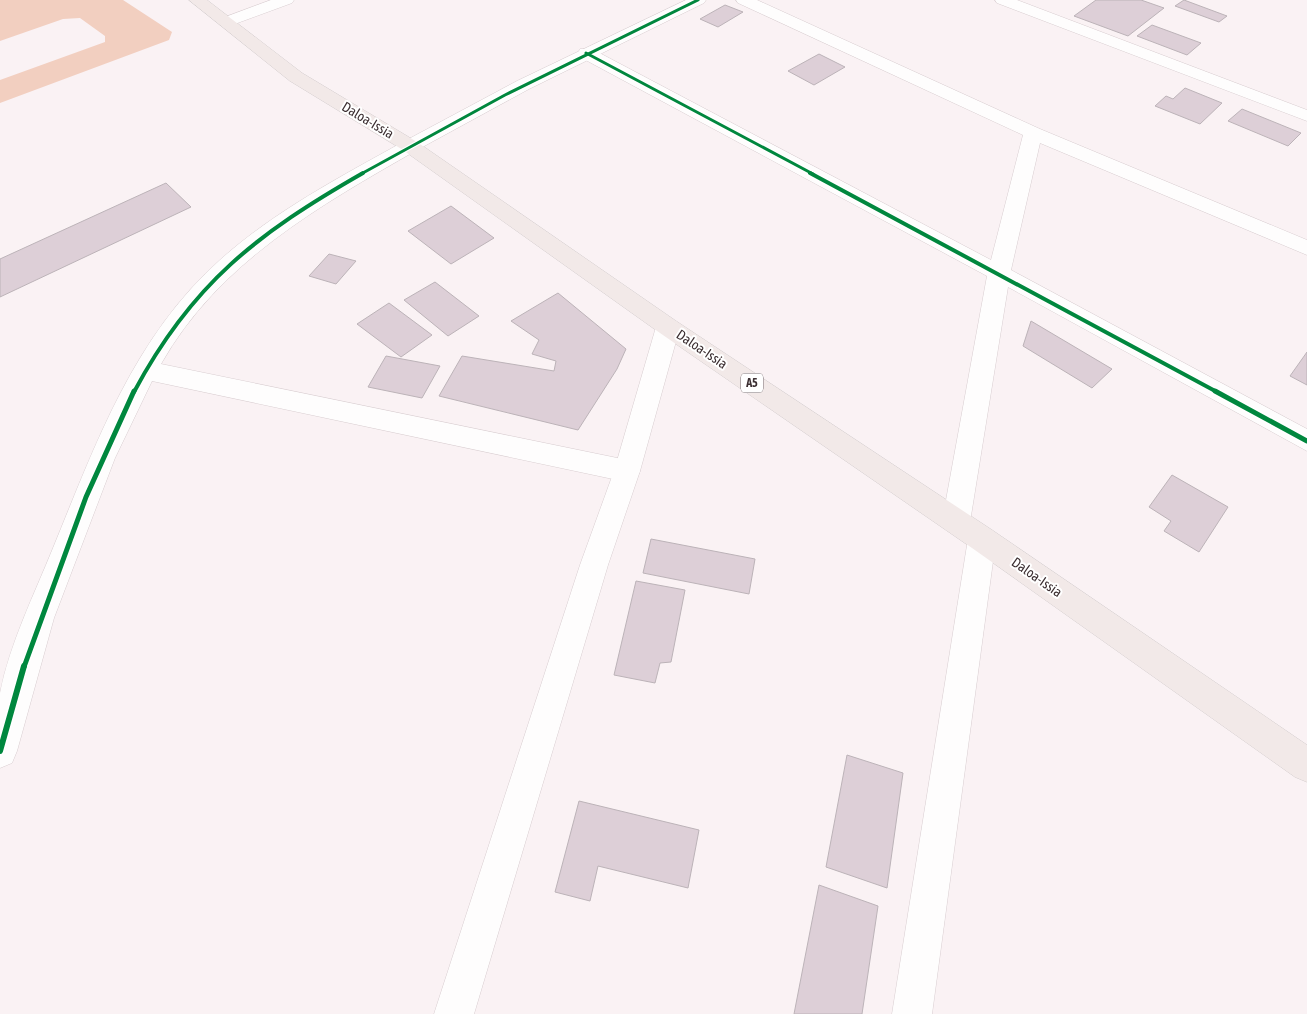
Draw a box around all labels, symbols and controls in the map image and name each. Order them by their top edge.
street label: Daloa-Issia [339,98,397,142]
street label: Daloa-Issia [674,326,730,372]
road number: A5 [741,373,763,392]
street label: Daloa-Issia [1009,554,1065,600]

